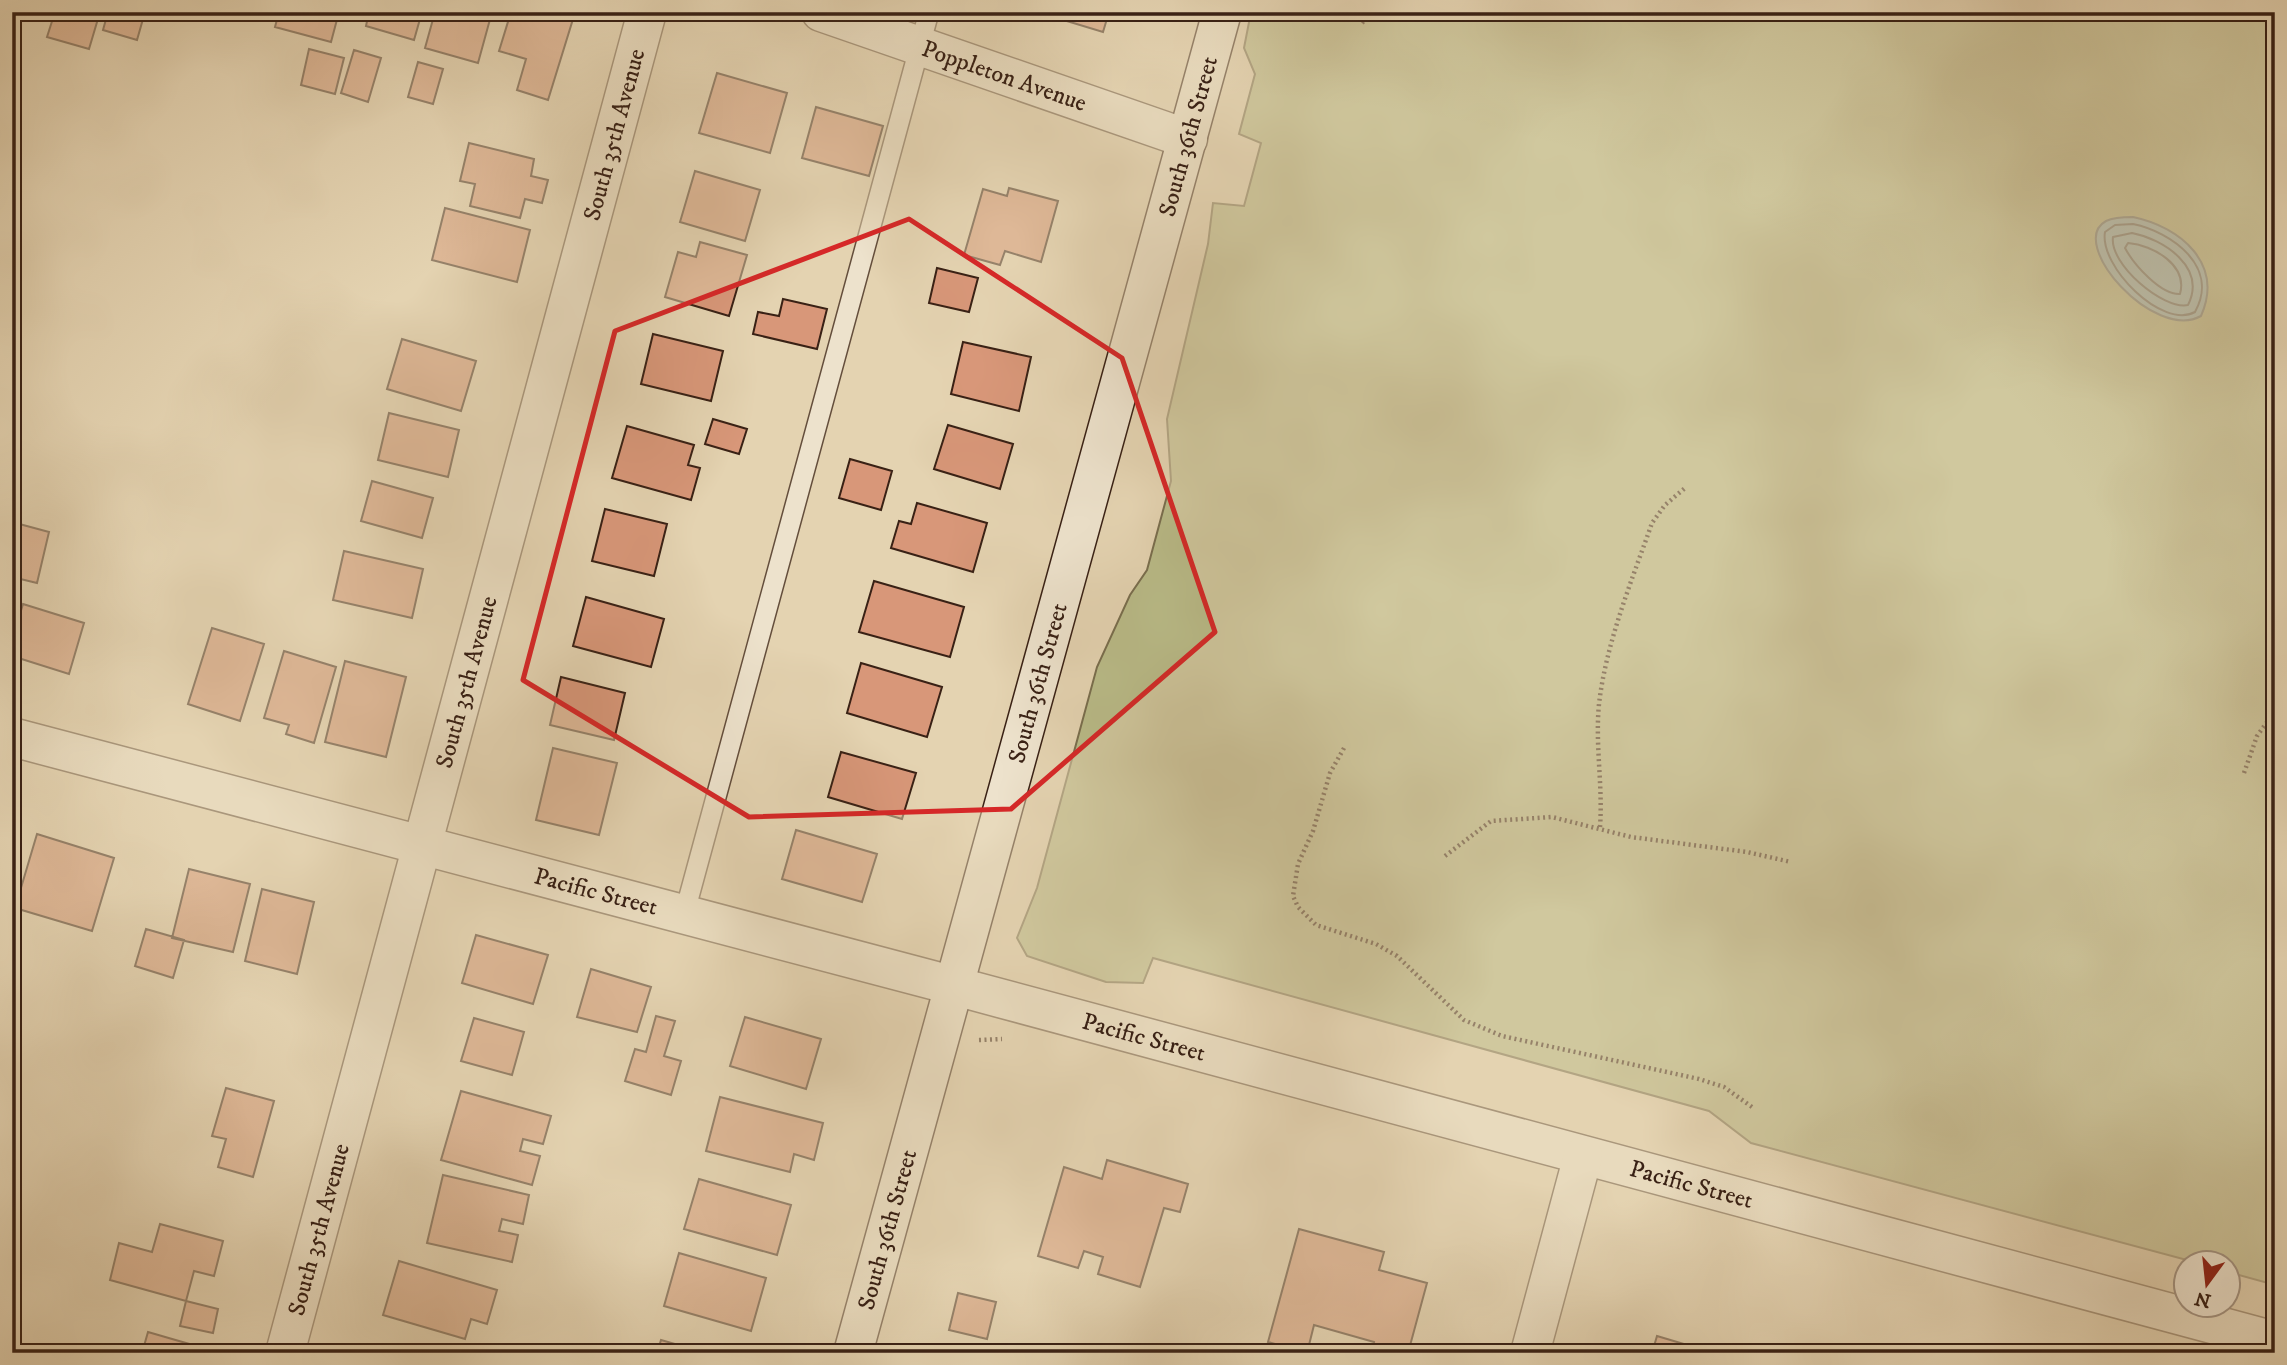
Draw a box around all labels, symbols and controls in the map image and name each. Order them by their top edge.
street label: Poppleton Avenue [918,34,1090,119]
street label: South 35th Avenue [577,46,652,224]
street label: South 36th Street [1152,53,1225,220]
street label: South 35th Avenue [430,593,505,772]
street label: South 36th Street [1002,599,1075,767]
street label: Pacific Street [531,862,661,923]
street label: Pacific Street [1079,1007,1209,1069]
street label: South 35th Avenue [282,1140,357,1319]
street label: South 36th Street [852,1146,924,1313]
street label: Pacific Street [1626,1154,1757,1216]
north arrow [2172,1250,2242,1320]
text: N [2192,1286,2214,1312]

